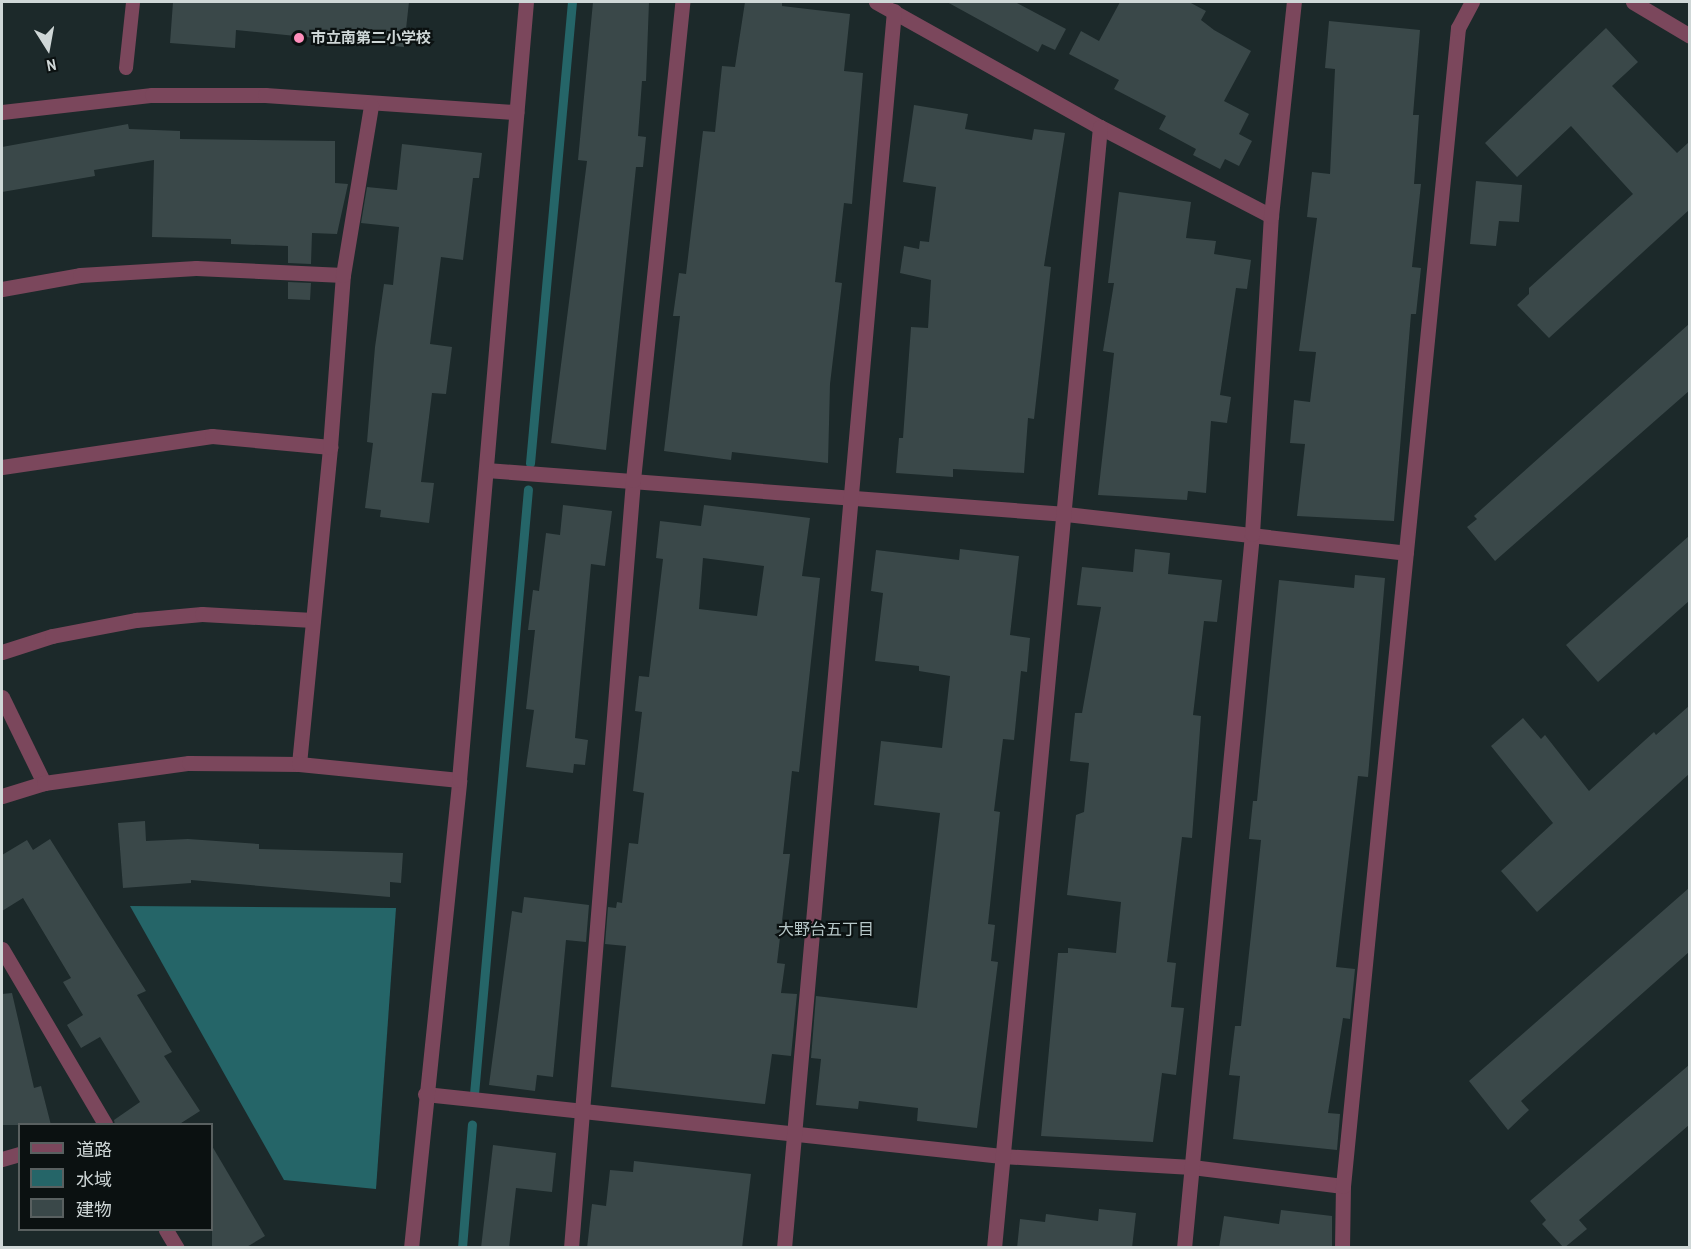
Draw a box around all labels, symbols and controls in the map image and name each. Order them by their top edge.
north arrow [18,18,78,78]
place label: 市立南第二小学校 [311,29,431,47]
marker: 市立南第二小学校 [292,31,306,45]
text: N [45,54,58,77]
district label: 大野台五丁目 [778,919,874,939]
legend [18,1123,213,1231]
text: 道路 [76,1137,112,1162]
text: 水域 [76,1167,112,1192]
text: 建物 [76,1197,112,1222]

